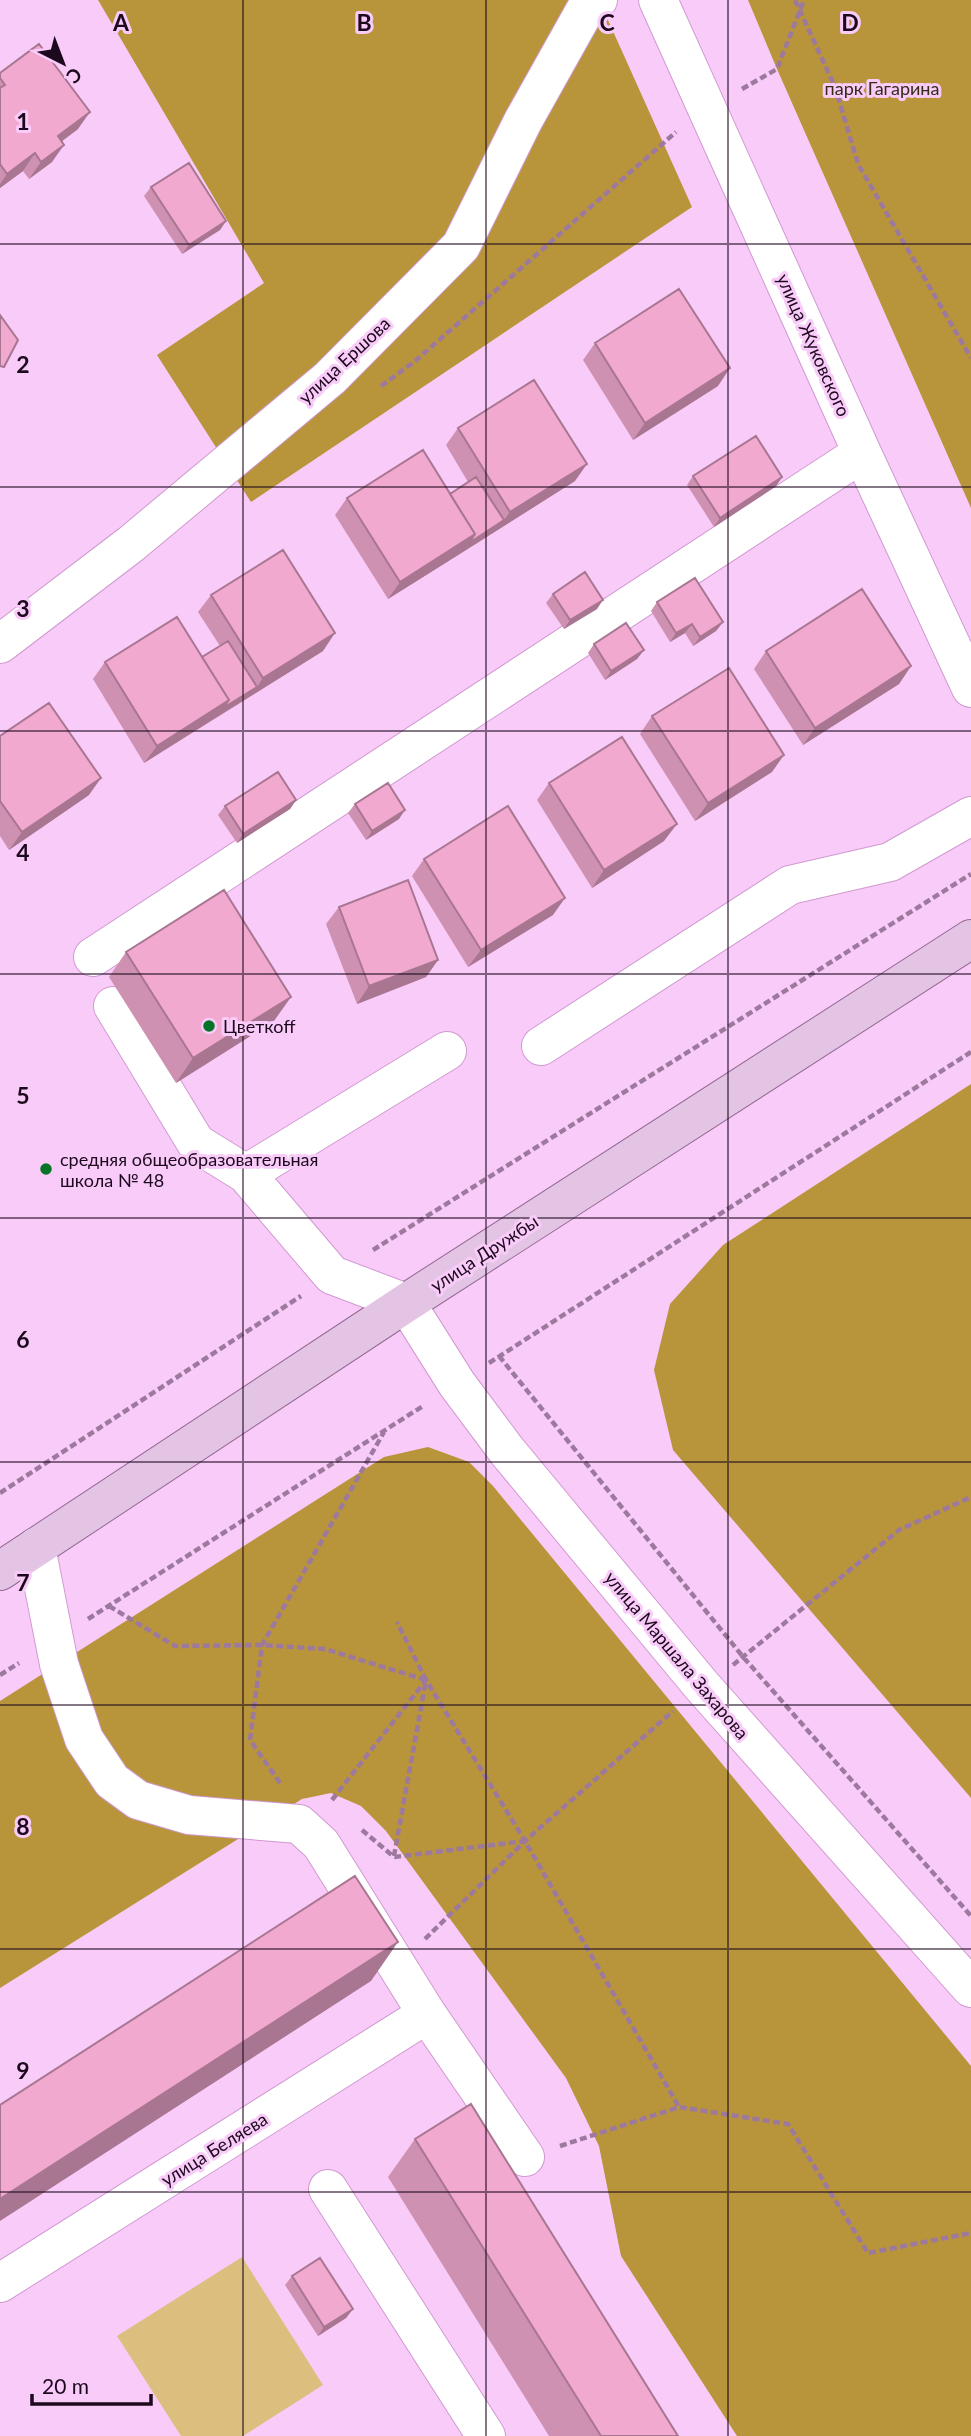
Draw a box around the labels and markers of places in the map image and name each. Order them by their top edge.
place label: Цветкоff [223,1015,295,1037]
marker: Цветкоff [201,1018,217,1034]
place label: средняя общеобразовательная школа № 48 [60,1148,318,1191]
marker: средняя общеобразовательная школа № 48 [38,1161,54,1177]

